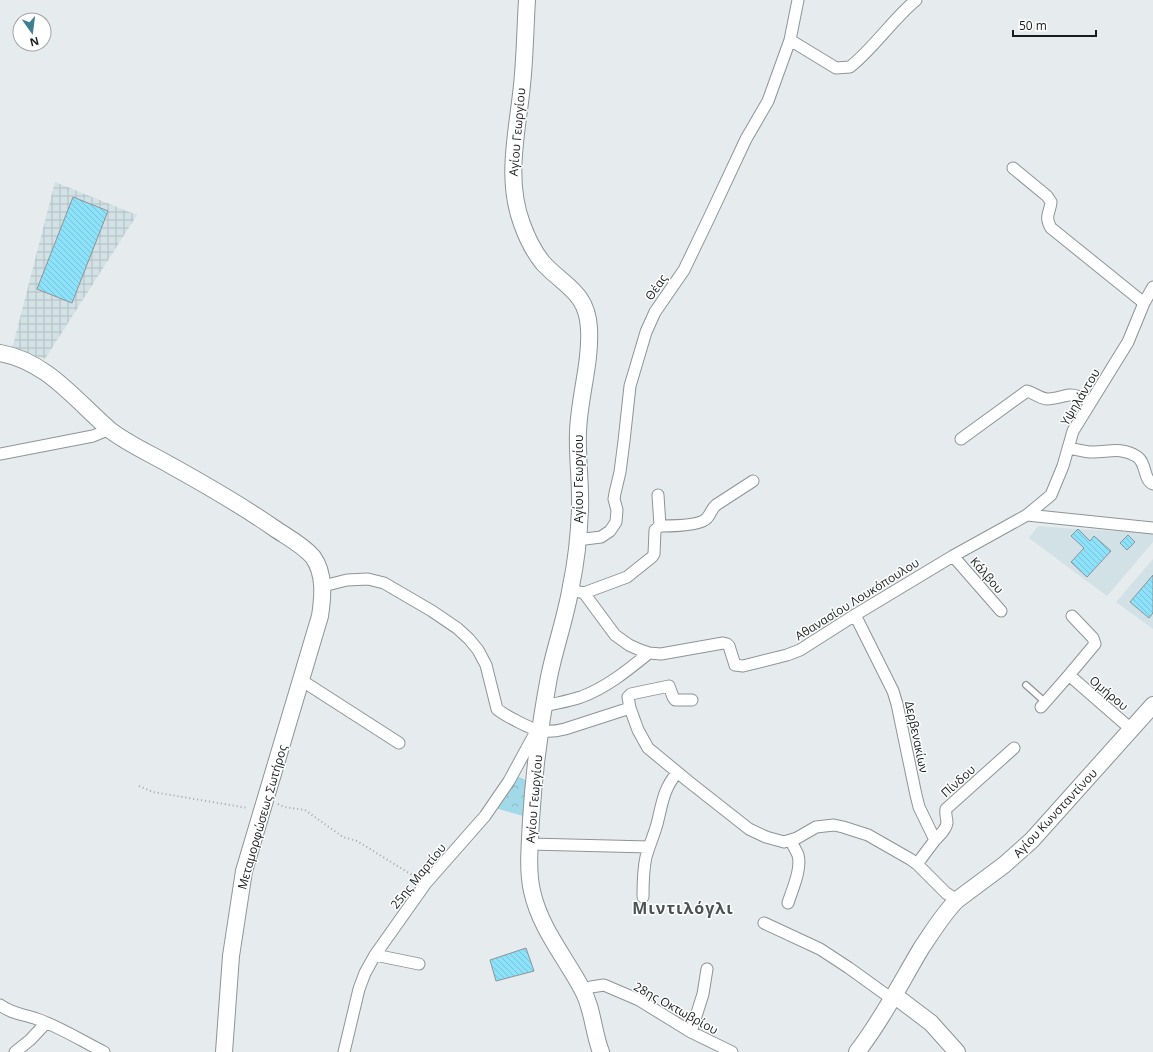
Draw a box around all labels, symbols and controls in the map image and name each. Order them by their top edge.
north arrow [12,12,52,52]
scale bar [1013,12,1096,38]
text: 50 m [1019,17,1047,34]
text: N [28,34,41,51]
street label: Αγίου Γεωργίου [505,87,529,177]
street label: Θέας [641,270,671,303]
street label: Υψηλάντου [1056,365,1104,429]
street label: Αγίου Γεωργίου [570,435,587,523]
street label: Κάλβου [966,553,1008,597]
street label: Αθανασίου Λουκόπουλου [792,554,922,644]
street label: Ομήρου [1086,672,1132,714]
street label: Δερβενακίων [901,699,933,775]
street label: Μεταμορφώσεως Σωτήρος [233,742,291,891]
street label: Αγίου Γεωργίου [522,754,546,844]
street label: Πίνδου [937,761,979,801]
street label: Αγίου Κωνσταντίνου [1009,765,1101,861]
street label: 25ης Μαρτίου [386,840,450,912]
district label: Μιντιλόγλι [632,897,734,919]
street label: 28ης Οκτωβρίου [631,978,721,1038]

